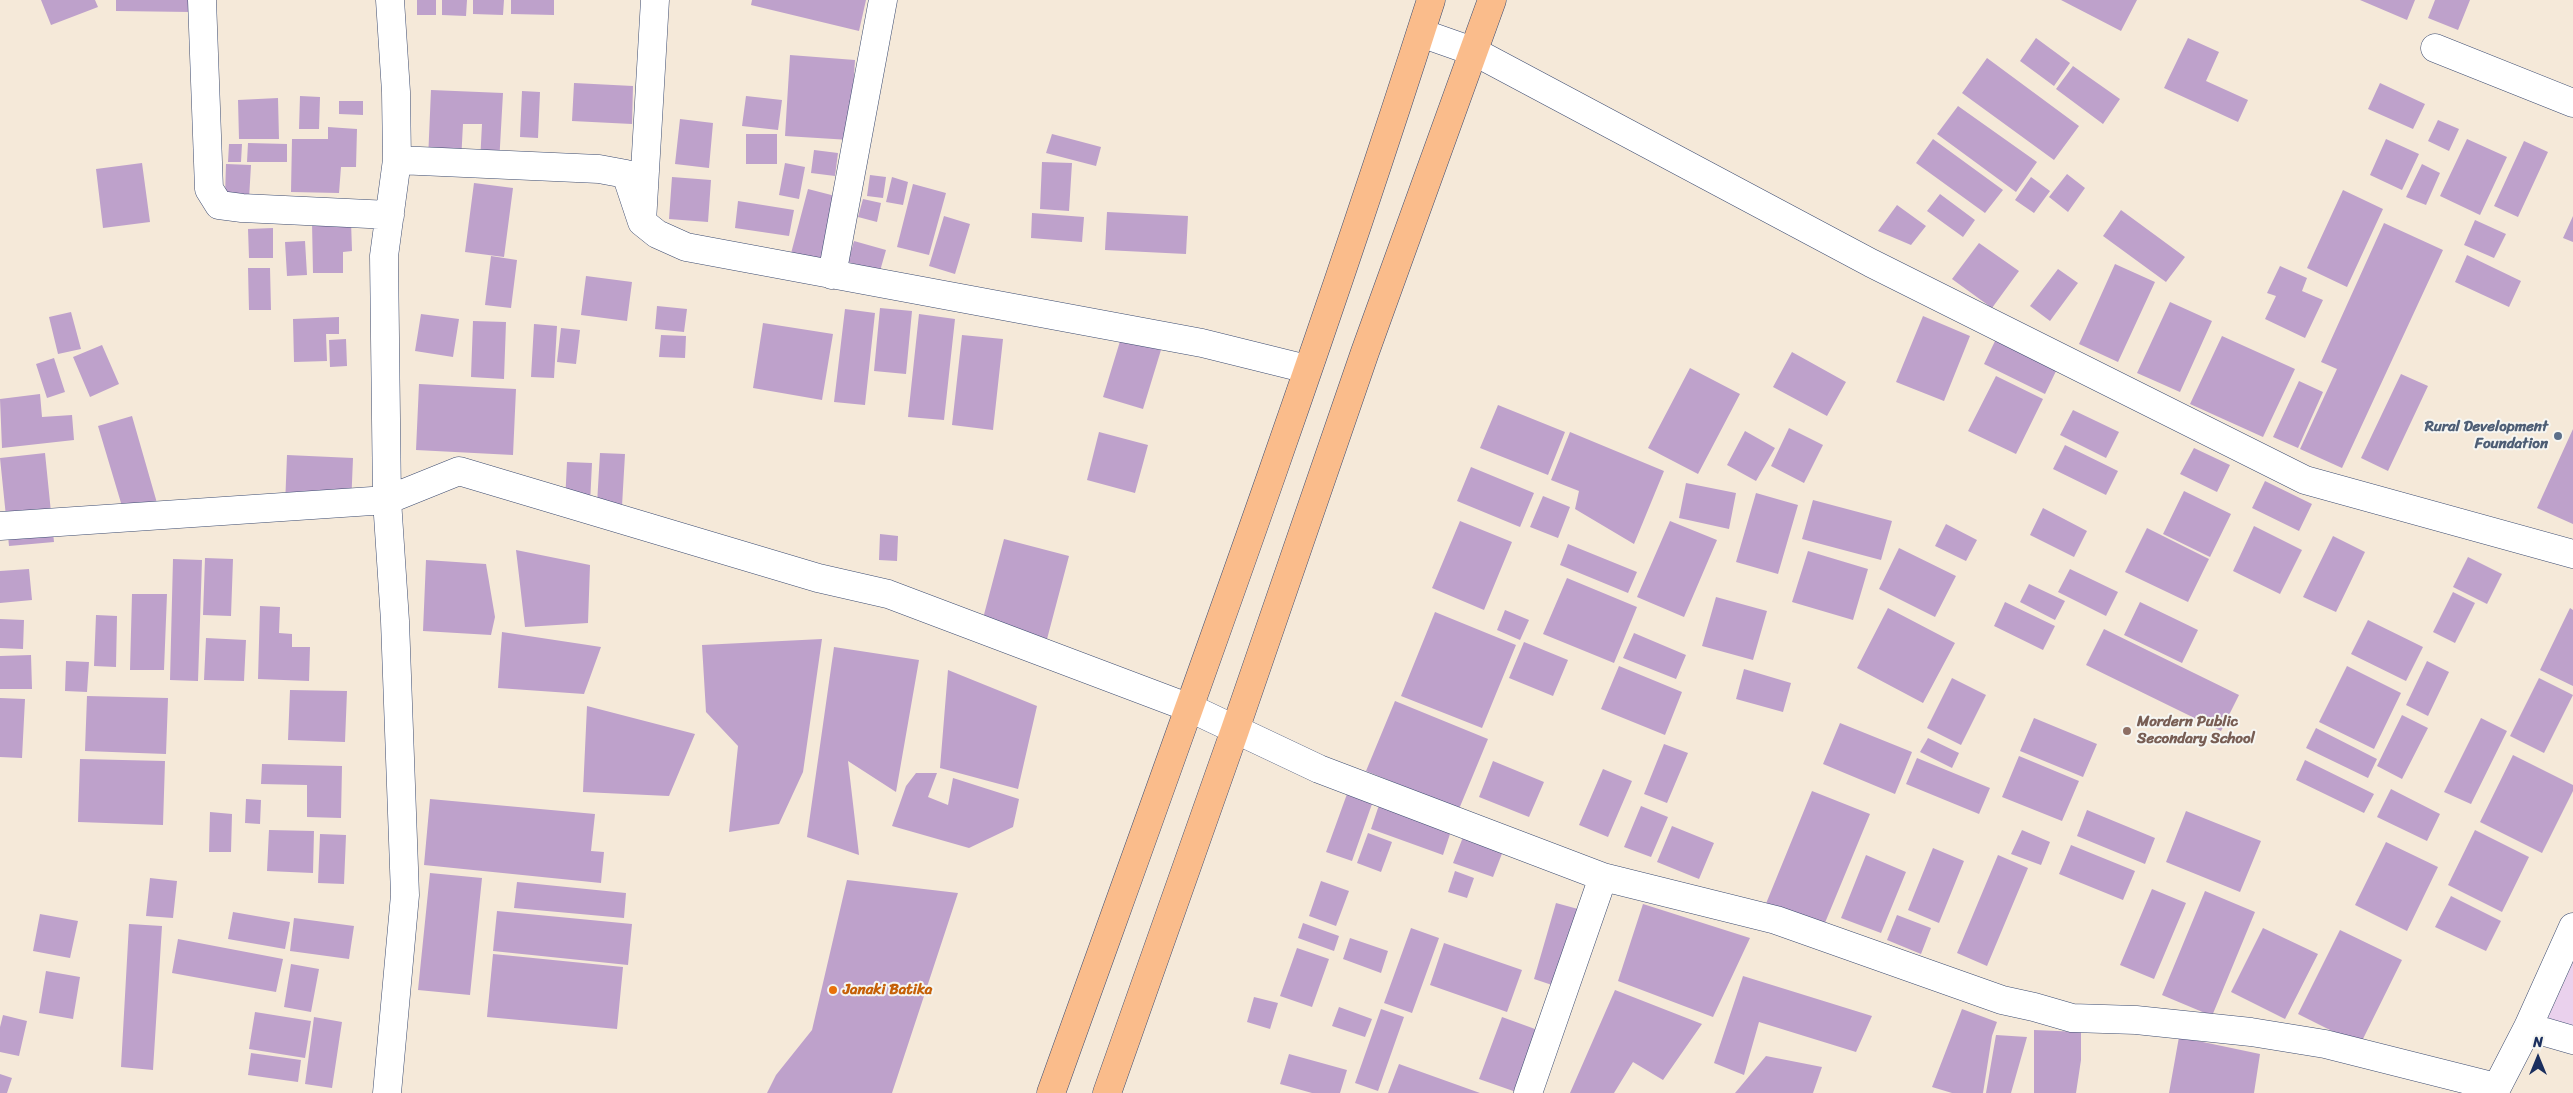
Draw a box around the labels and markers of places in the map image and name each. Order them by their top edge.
place label: Rural Development Foundation [2425,418,2548,453]
marker: Rural Development Foundation [2552,430,2564,442]
place label: Mordern Public Secondary School [2137,713,2255,748]
marker: Mordern Public Secondary School [2121,725,2133,737]
place label: Janaki Batika [843,981,932,999]
marker: Janaki Batika [827,984,839,996]

